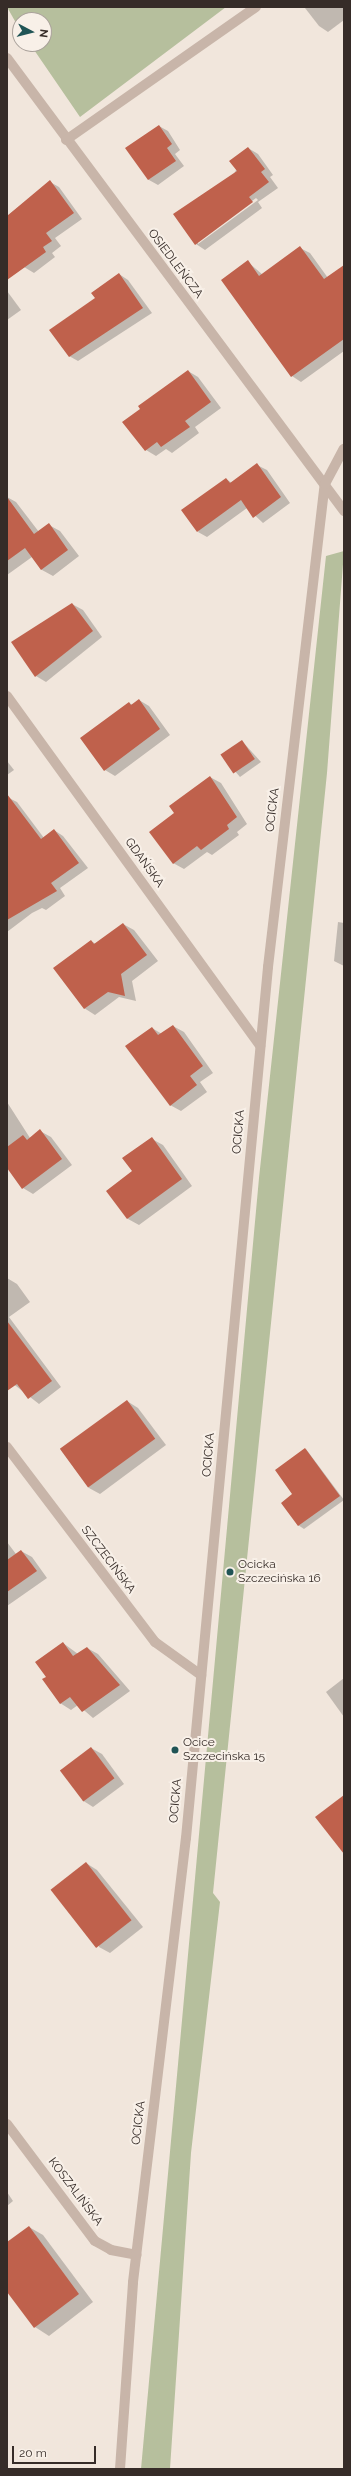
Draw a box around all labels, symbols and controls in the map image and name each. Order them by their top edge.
north arrow [12,12,52,52]
text: N [36,28,50,38]
street label: OSIEDLEŃCZA [144,227,206,301]
street label: OCICKA [263,787,283,833]
street label: GDAŃSKA [121,836,167,890]
street label: OCICKA [230,1109,248,1155]
street label: OCICKA [200,1432,218,1478]
street label: SZCZECIŃSKA [78,1523,138,1597]
place label: Ocicka Szczecińska 16 [238,1558,321,1586]
marker: Ocicka Szczecińska 16 [225,1567,235,1577]
place label: Ocice Szczecińska 15 [183,1736,265,1764]
marker: Ocice Szczecińska 15 [170,1745,180,1755]
street label: OCICKA [167,1778,185,1824]
street label: OCICKA [129,2100,149,2146]
street label: KOSZALIŃSKA [45,2155,105,2229]
scale bar [14,2438,98,2464]
text: 20 m [19,2446,47,2460]

